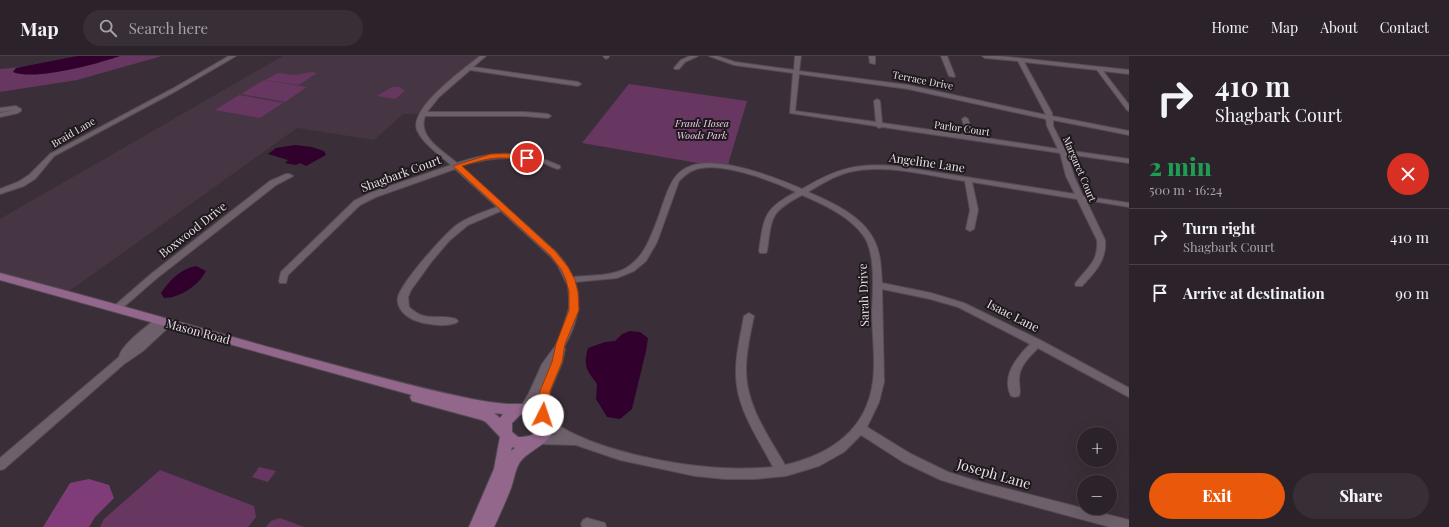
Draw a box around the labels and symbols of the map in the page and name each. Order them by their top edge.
street label: Terrace Drive [891,67,955,93]
street label: Braid Lane [48,114,98,150]
park label: Frank Hosea Woods Park [674,116,729,142]
street label: Parlor Court [933,117,991,139]
street label: Margaret Court [1060,134,1100,204]
pin [510,141,544,175]
street label: Angeline Lane [887,149,966,175]
street label: Shagbark Court [358,151,444,195]
street label: Boxwood Drive [155,198,229,261]
street label: Sarah Drive [854,263,872,327]
street label: Isaac Lane [985,295,1042,335]
street label: Mason Road [164,315,232,347]
position arrow [522,394,564,436]
street label: Joseph Lane [954,454,1033,493]

